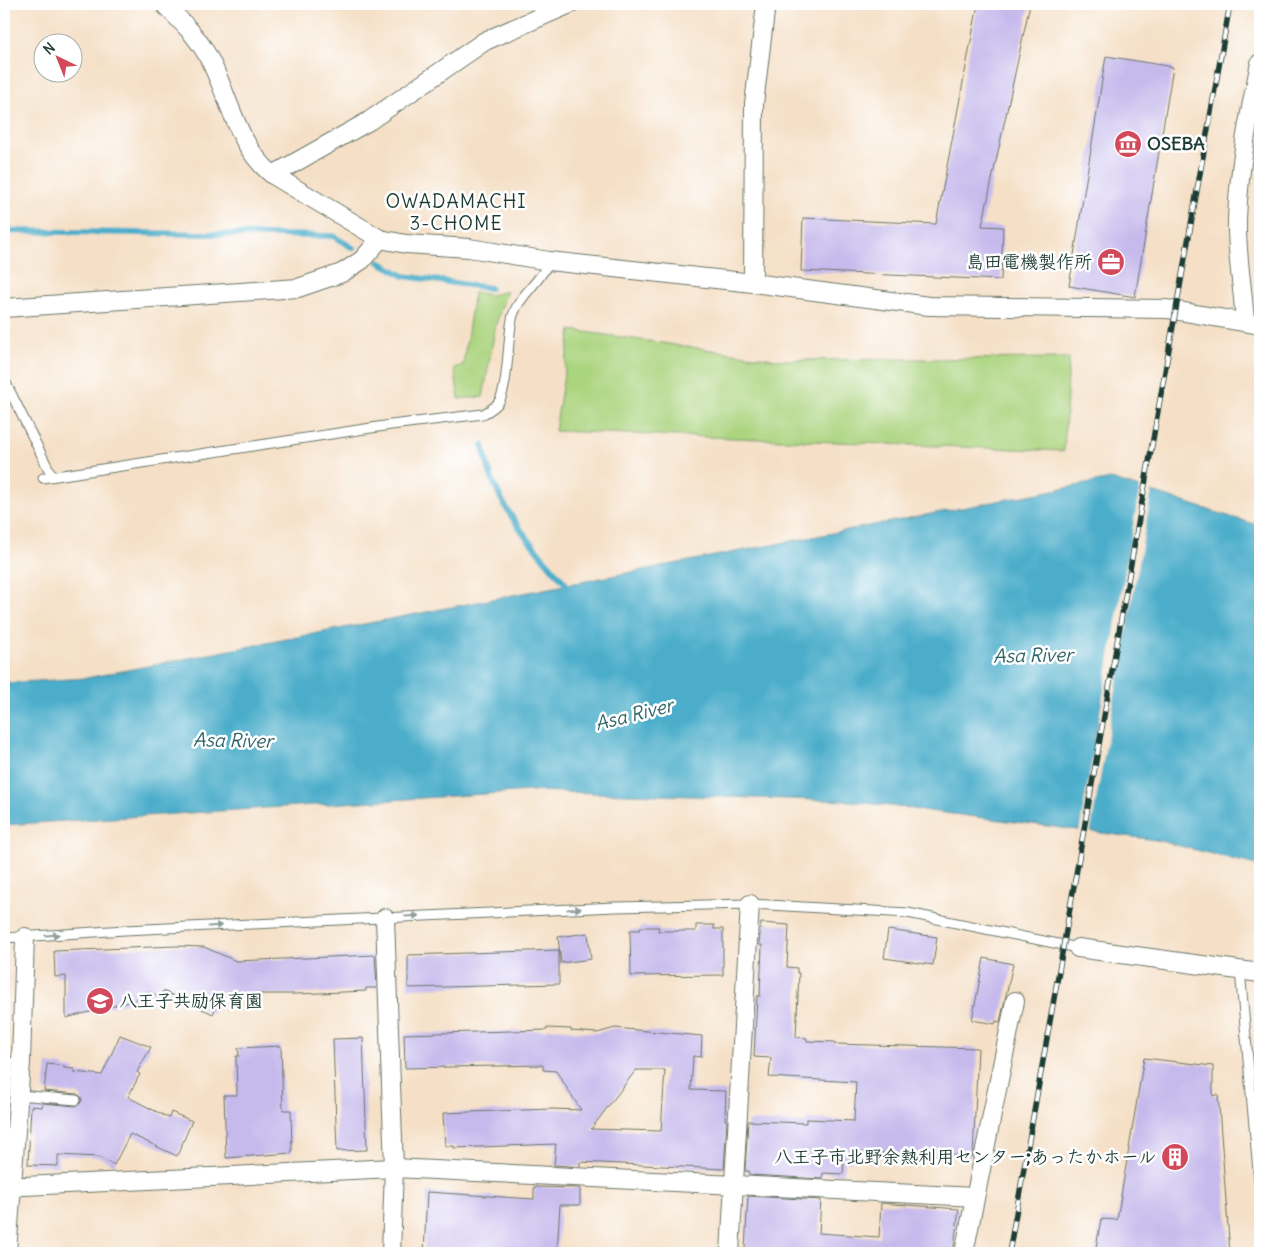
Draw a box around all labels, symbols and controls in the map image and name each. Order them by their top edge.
north arrow [32,32,82,82]
text: N [39,39,59,58]
museum icon: OSEBA [1113,129,1143,159]
place label: OSEBA [1147,132,1205,155]
district label: OWADAMACHI 3-CHOME [385,189,527,235]
office icon: 島田電機製作所 [1096,247,1126,277]
place label: 島田電機製作所 [966,250,1092,273]
water label: Asa River [993,642,1075,668]
water label: Asa River [592,692,678,735]
water label: Asa River [193,727,275,753]
one-way arrow [566,904,582,912]
one-way arrow [404,912,420,920]
one-way arrow [207,921,223,929]
one-way arrow [45,931,61,939]
school or university icon: 八王子共励保育園 [85,986,115,1016]
place label: 八王子共励保育園 [119,989,263,1012]
building icon: 八王子市北野余熱利用センター;あったかホール [1160,1142,1190,1172]
place label: 八王子市北野余熱利用センター;あったかホール [774,1145,1156,1168]

